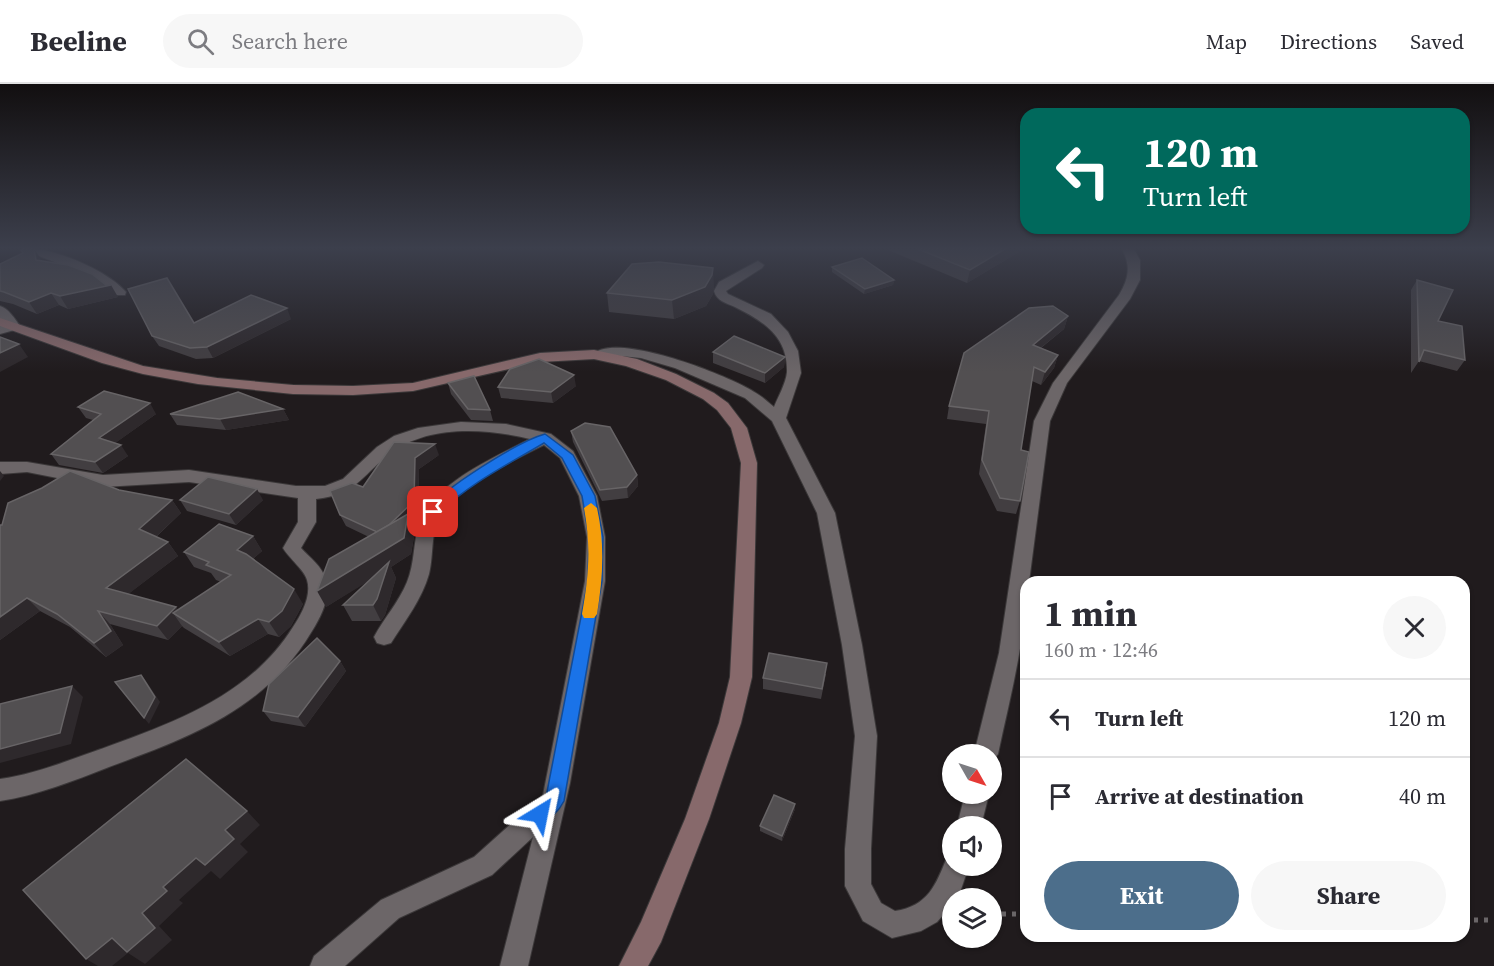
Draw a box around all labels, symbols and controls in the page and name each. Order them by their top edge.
search box [163,14,583,68]
text: Beeline [30,22,127,60]
icon: search [184,25,217,58]
text: Search here [232,26,348,56]
text: Map [1206,27,1247,56]
text: Directions [1280,27,1377,56]
text: Saved [1410,27,1464,56]
text: 120 m [1143,123,1258,181]
icon: left [1044,132,1122,210]
text: Turn left [1143,178,1247,215]
pin [407,486,458,537]
icon: arrive [416,495,449,528]
text: 1 min [1044,589,1137,638]
button: close [1383,596,1446,659]
text: 160 m · 12:46 [1044,636,1158,664]
icon: left [1044,702,1077,735]
text: Turn left [1095,703,1183,733]
text: 120 m [1388,703,1446,733]
north arrow [942,744,1002,804]
map controls [942,744,1002,948]
icon: arrive [1044,780,1077,813]
text: Arrive at destination [1095,781,1304,811]
text: 40 m [1399,781,1446,811]
position arrow [508,782,572,846]
button: sound [942,816,1002,876]
button: Exit [1044,861,1239,930]
button: Share [1251,861,1446,930]
button: layers [942,888,1002,948]

